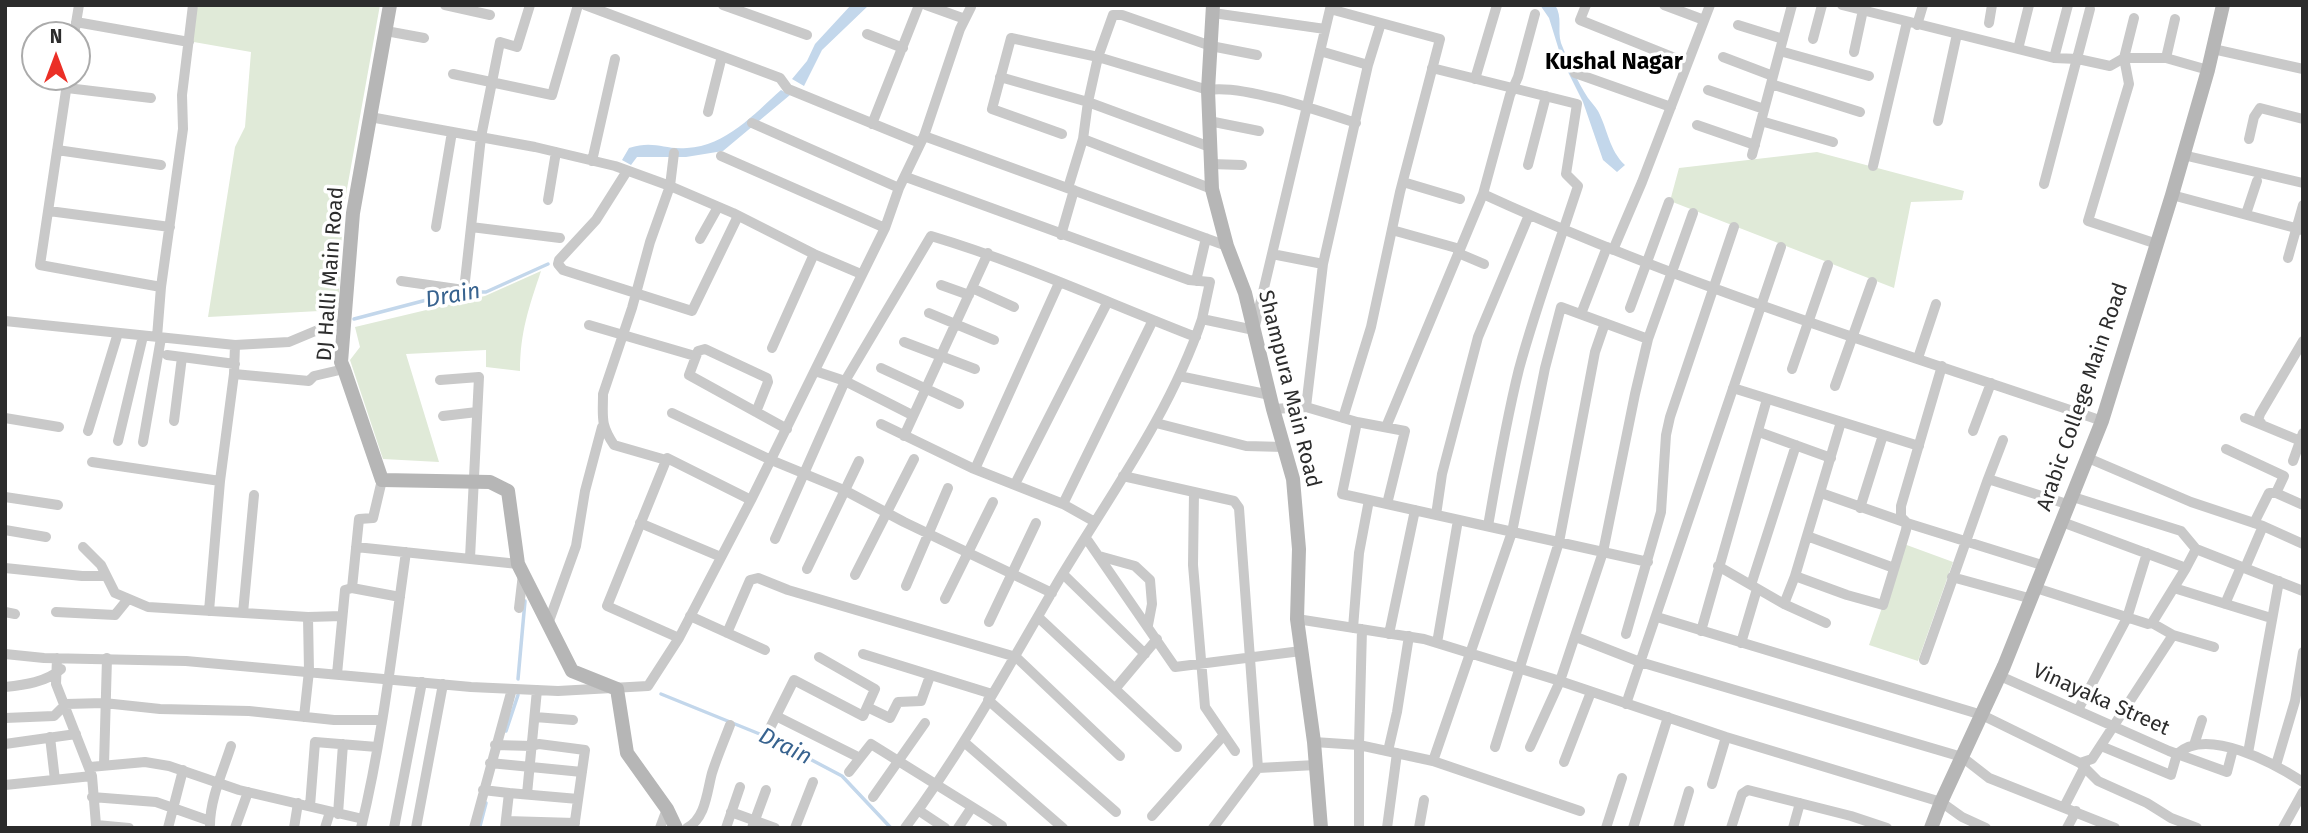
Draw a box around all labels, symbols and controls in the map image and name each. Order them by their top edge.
north arrow [21,21,91,91]
text: N [50,25,62,48]
district label: Kushal Nagar [1545,49,1683,77]
street label: DJ Halli Main Road [312,186,350,362]
water label: Drain [423,278,483,314]
street label: Arabic College Main Road [2032,280,2134,514]
street label: Shampura Main Road [1252,288,1326,490]
street label: Vinayaka Street [2029,659,2173,741]
water label: Drain [754,722,816,772]

